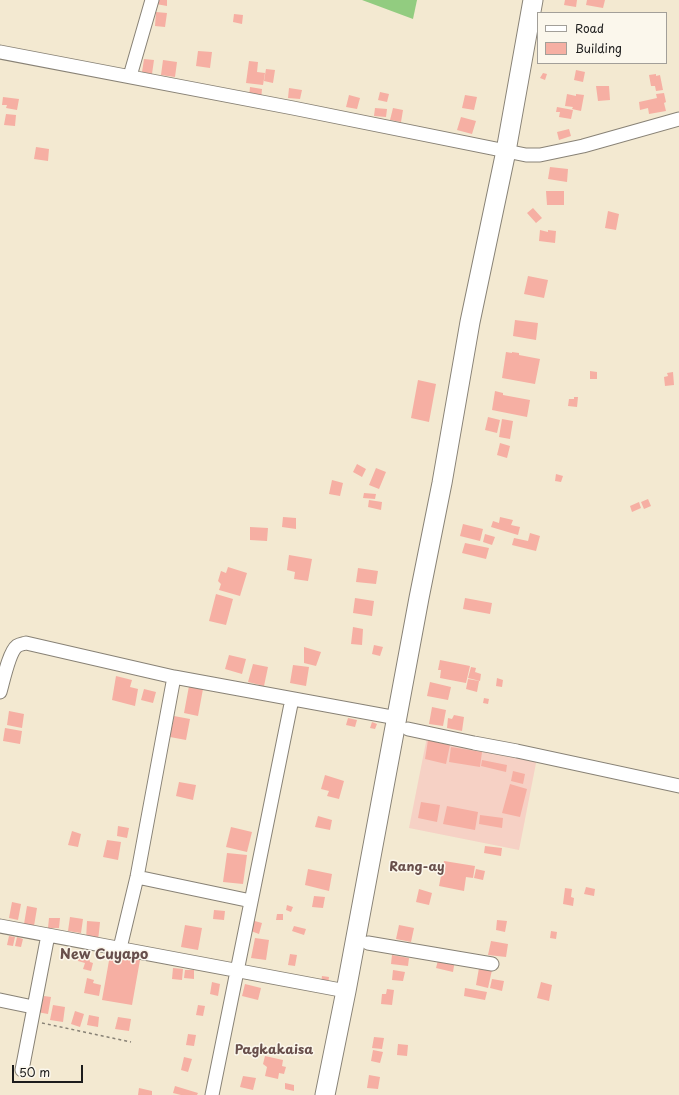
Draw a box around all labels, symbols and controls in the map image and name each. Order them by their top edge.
legend [537,12,667,64]
text: Road [575,19,604,37]
text: Building [575,39,622,57]
district label: Rang-ay [389,859,445,875]
district label: New Cuyapo [60,947,148,963]
district label: Pagkakaisa [235,1042,313,1058]
scale bar [14,1057,85,1083]
text: 50 m [19,1063,50,1081]

